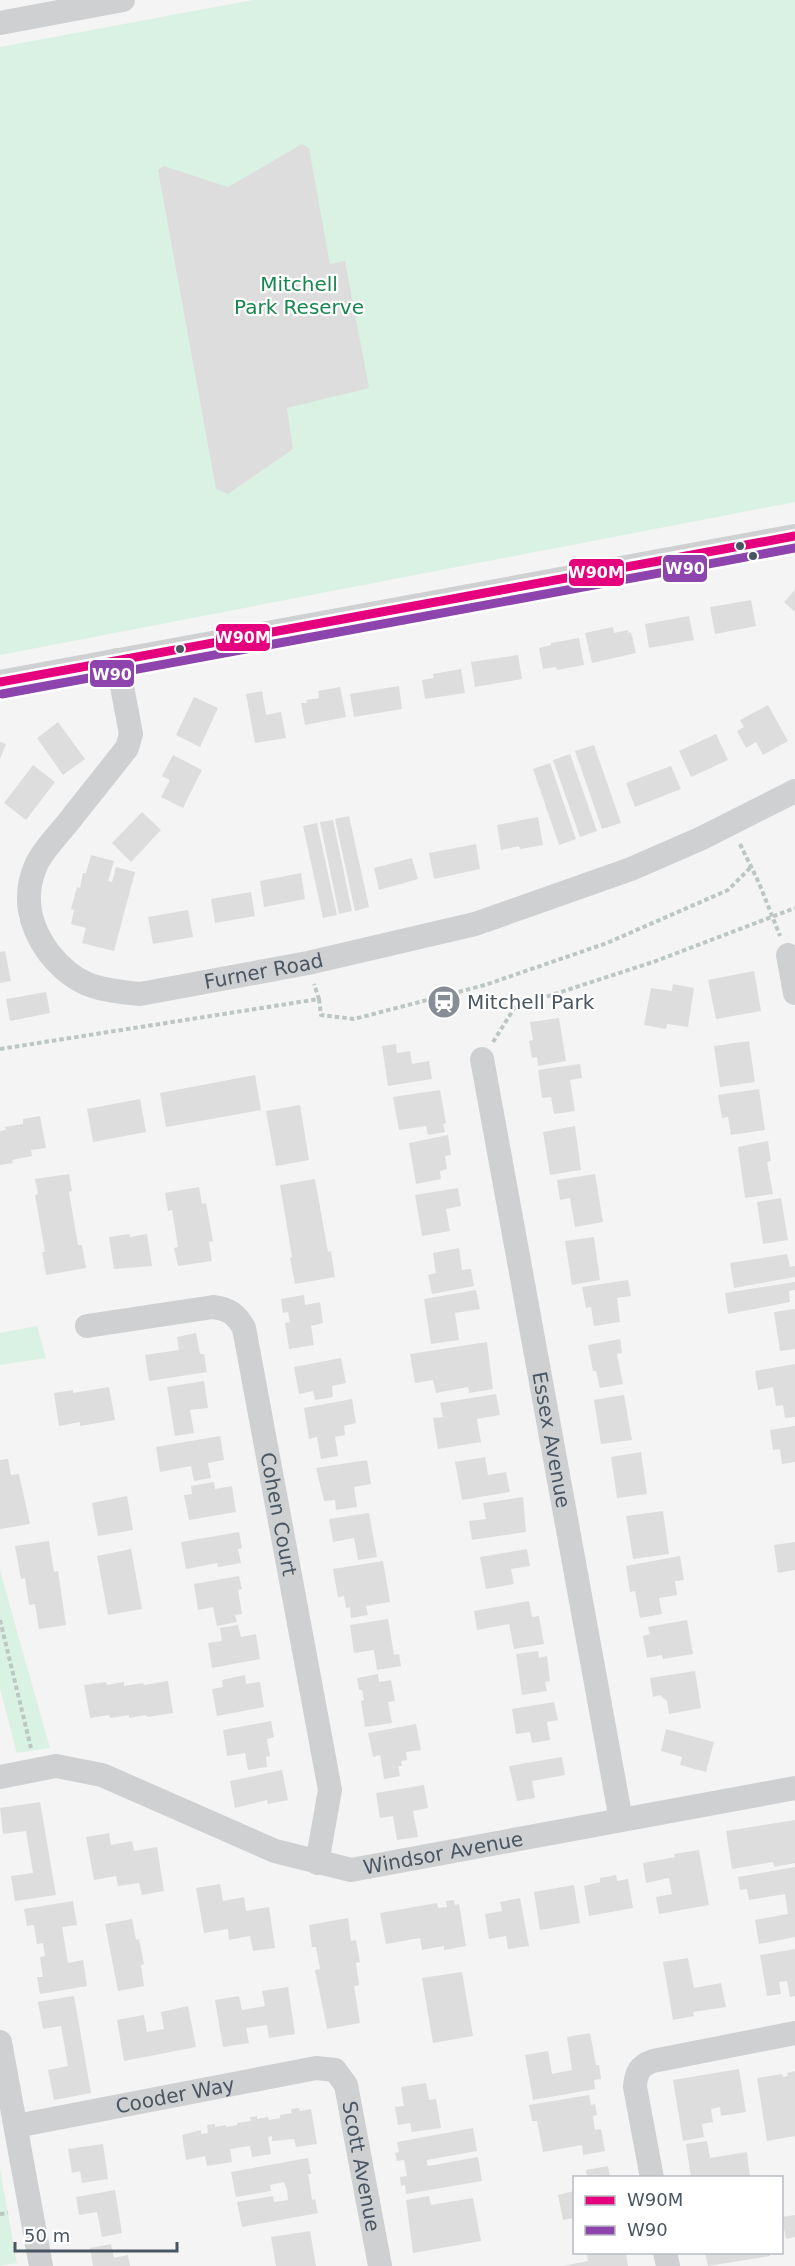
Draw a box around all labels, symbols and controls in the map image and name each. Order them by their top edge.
park label: Mitchell Park Reserve [234,272,364,319]
unlabelled marker [734,540,746,552]
unlabelled marker [747,550,759,562]
line badge: W90 [662,554,708,583]
line badge: W90M [568,558,625,587]
text: W90 [665,559,705,578]
text: W90M [568,563,624,582]
line badge: W90M [215,623,271,652]
text: W90M [215,628,271,647]
unlabelled marker [174,643,186,655]
line badge: W90 [89,659,135,688]
text: W90 [92,665,132,684]
street label: Furner Road [202,948,326,994]
station icon: Mitchell Park [426,984,462,1020]
place label: Mitchell Park [467,990,595,1014]
street label: Essex Avenue [527,1370,576,1510]
street label: Cohen Court [255,1450,302,1578]
street label: Windsor Avenue [361,1826,525,1879]
street label: Cooder Way [114,2072,237,2118]
street label: Scott Avenue [337,2099,385,2234]
legend [573,2176,783,2254]
text: W90M [627,2189,683,2210]
scale bar [15,2215,177,2253]
text: W90 [627,2219,668,2240]
text: 50 m [24,2225,70,2246]

